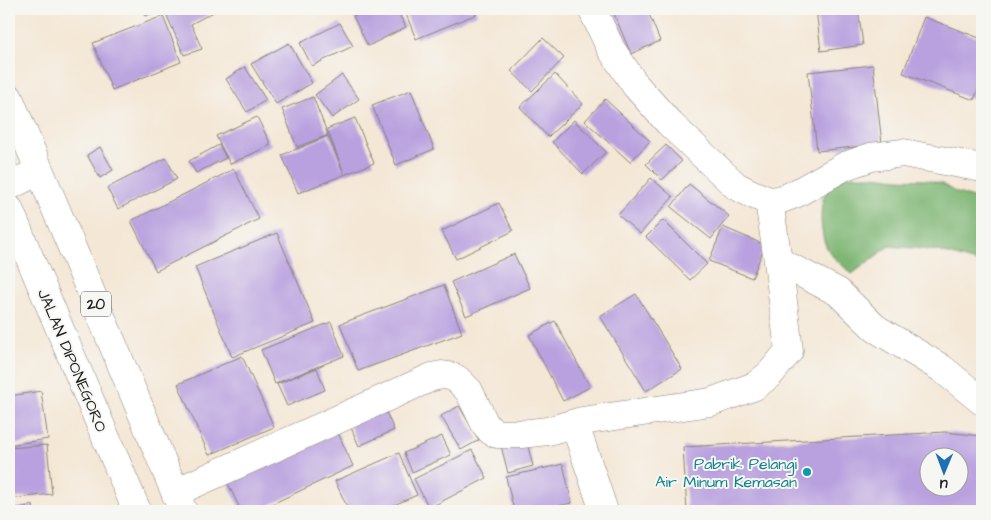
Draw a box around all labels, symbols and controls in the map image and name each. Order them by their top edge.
street label: JALAN DIPONEGORO [32,285,112,436]
road number: 20 [81,292,111,316]
north arrow [918,448,968,498]
place label: Pabrik Pelangi Air Minum Kemasan [655,453,798,493]
marker: Pabrik Pelangi Air Minum Kemasan [801,466,813,478]
text: U [940,474,948,494]

